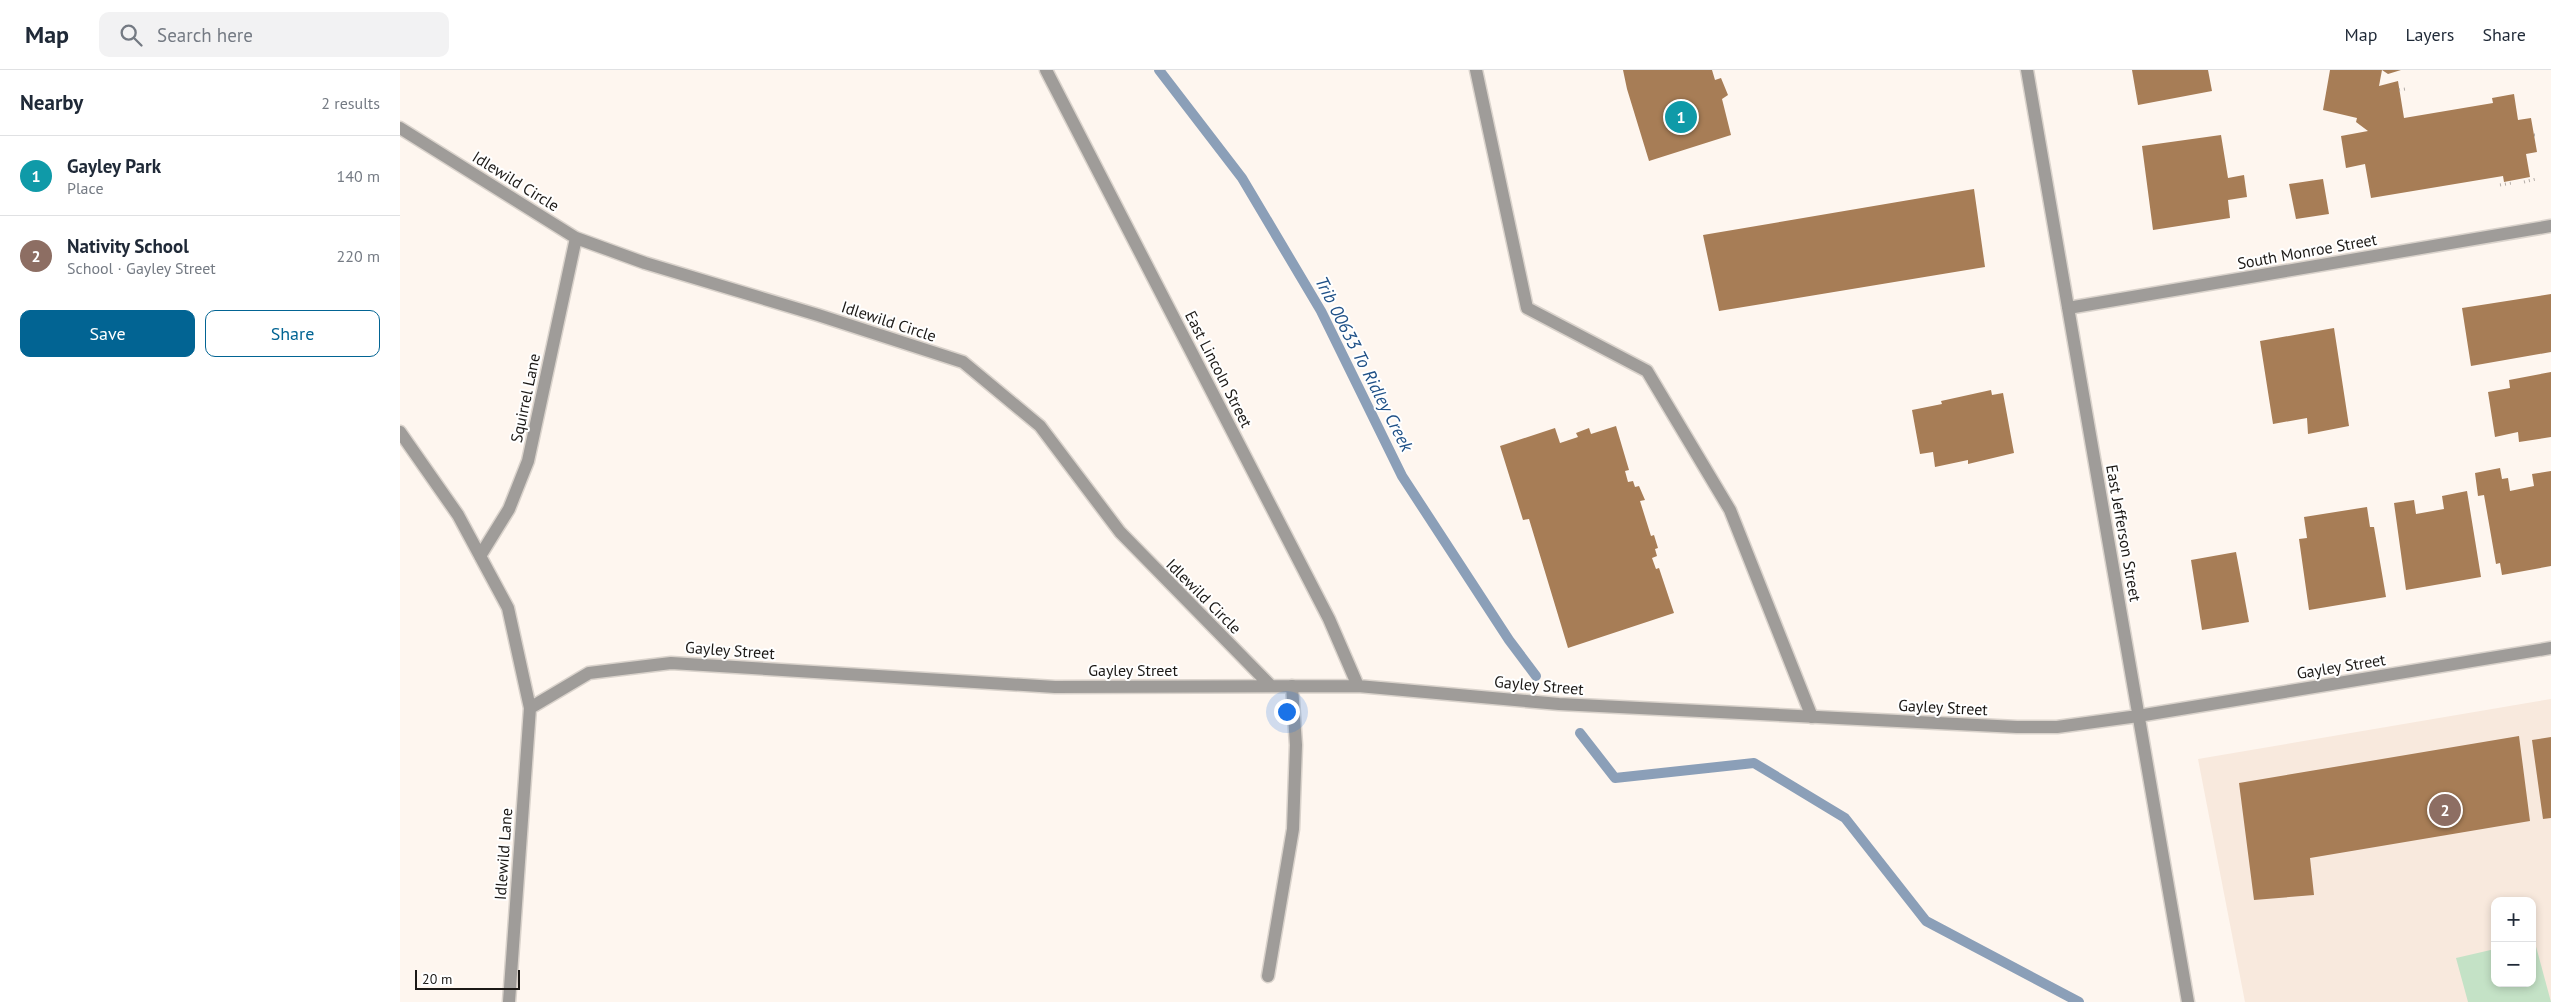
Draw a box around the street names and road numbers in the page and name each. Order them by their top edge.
street label: Idlewild Circle [469,146,563,216]
street label: South Monroe Street [2236,229,2379,273]
street label: Idlewild Circle [839,296,939,346]
street label: East Lincoln Street [1181,307,1257,431]
street label: Squirrel Lane [506,352,544,444]
street label: East Jefferson Street [2102,463,2146,604]
street label: Idlewild Circle [1162,554,1246,638]
street label: Gayley Street [685,637,776,663]
street label: Gayley Street [2295,649,2387,683]
street label: Gayley Street [1088,660,1178,680]
street label: Gayley Street [1493,671,1585,699]
street label: Gayley Street [1898,695,1989,719]
street label: Idlewild Lane [490,807,516,901]

